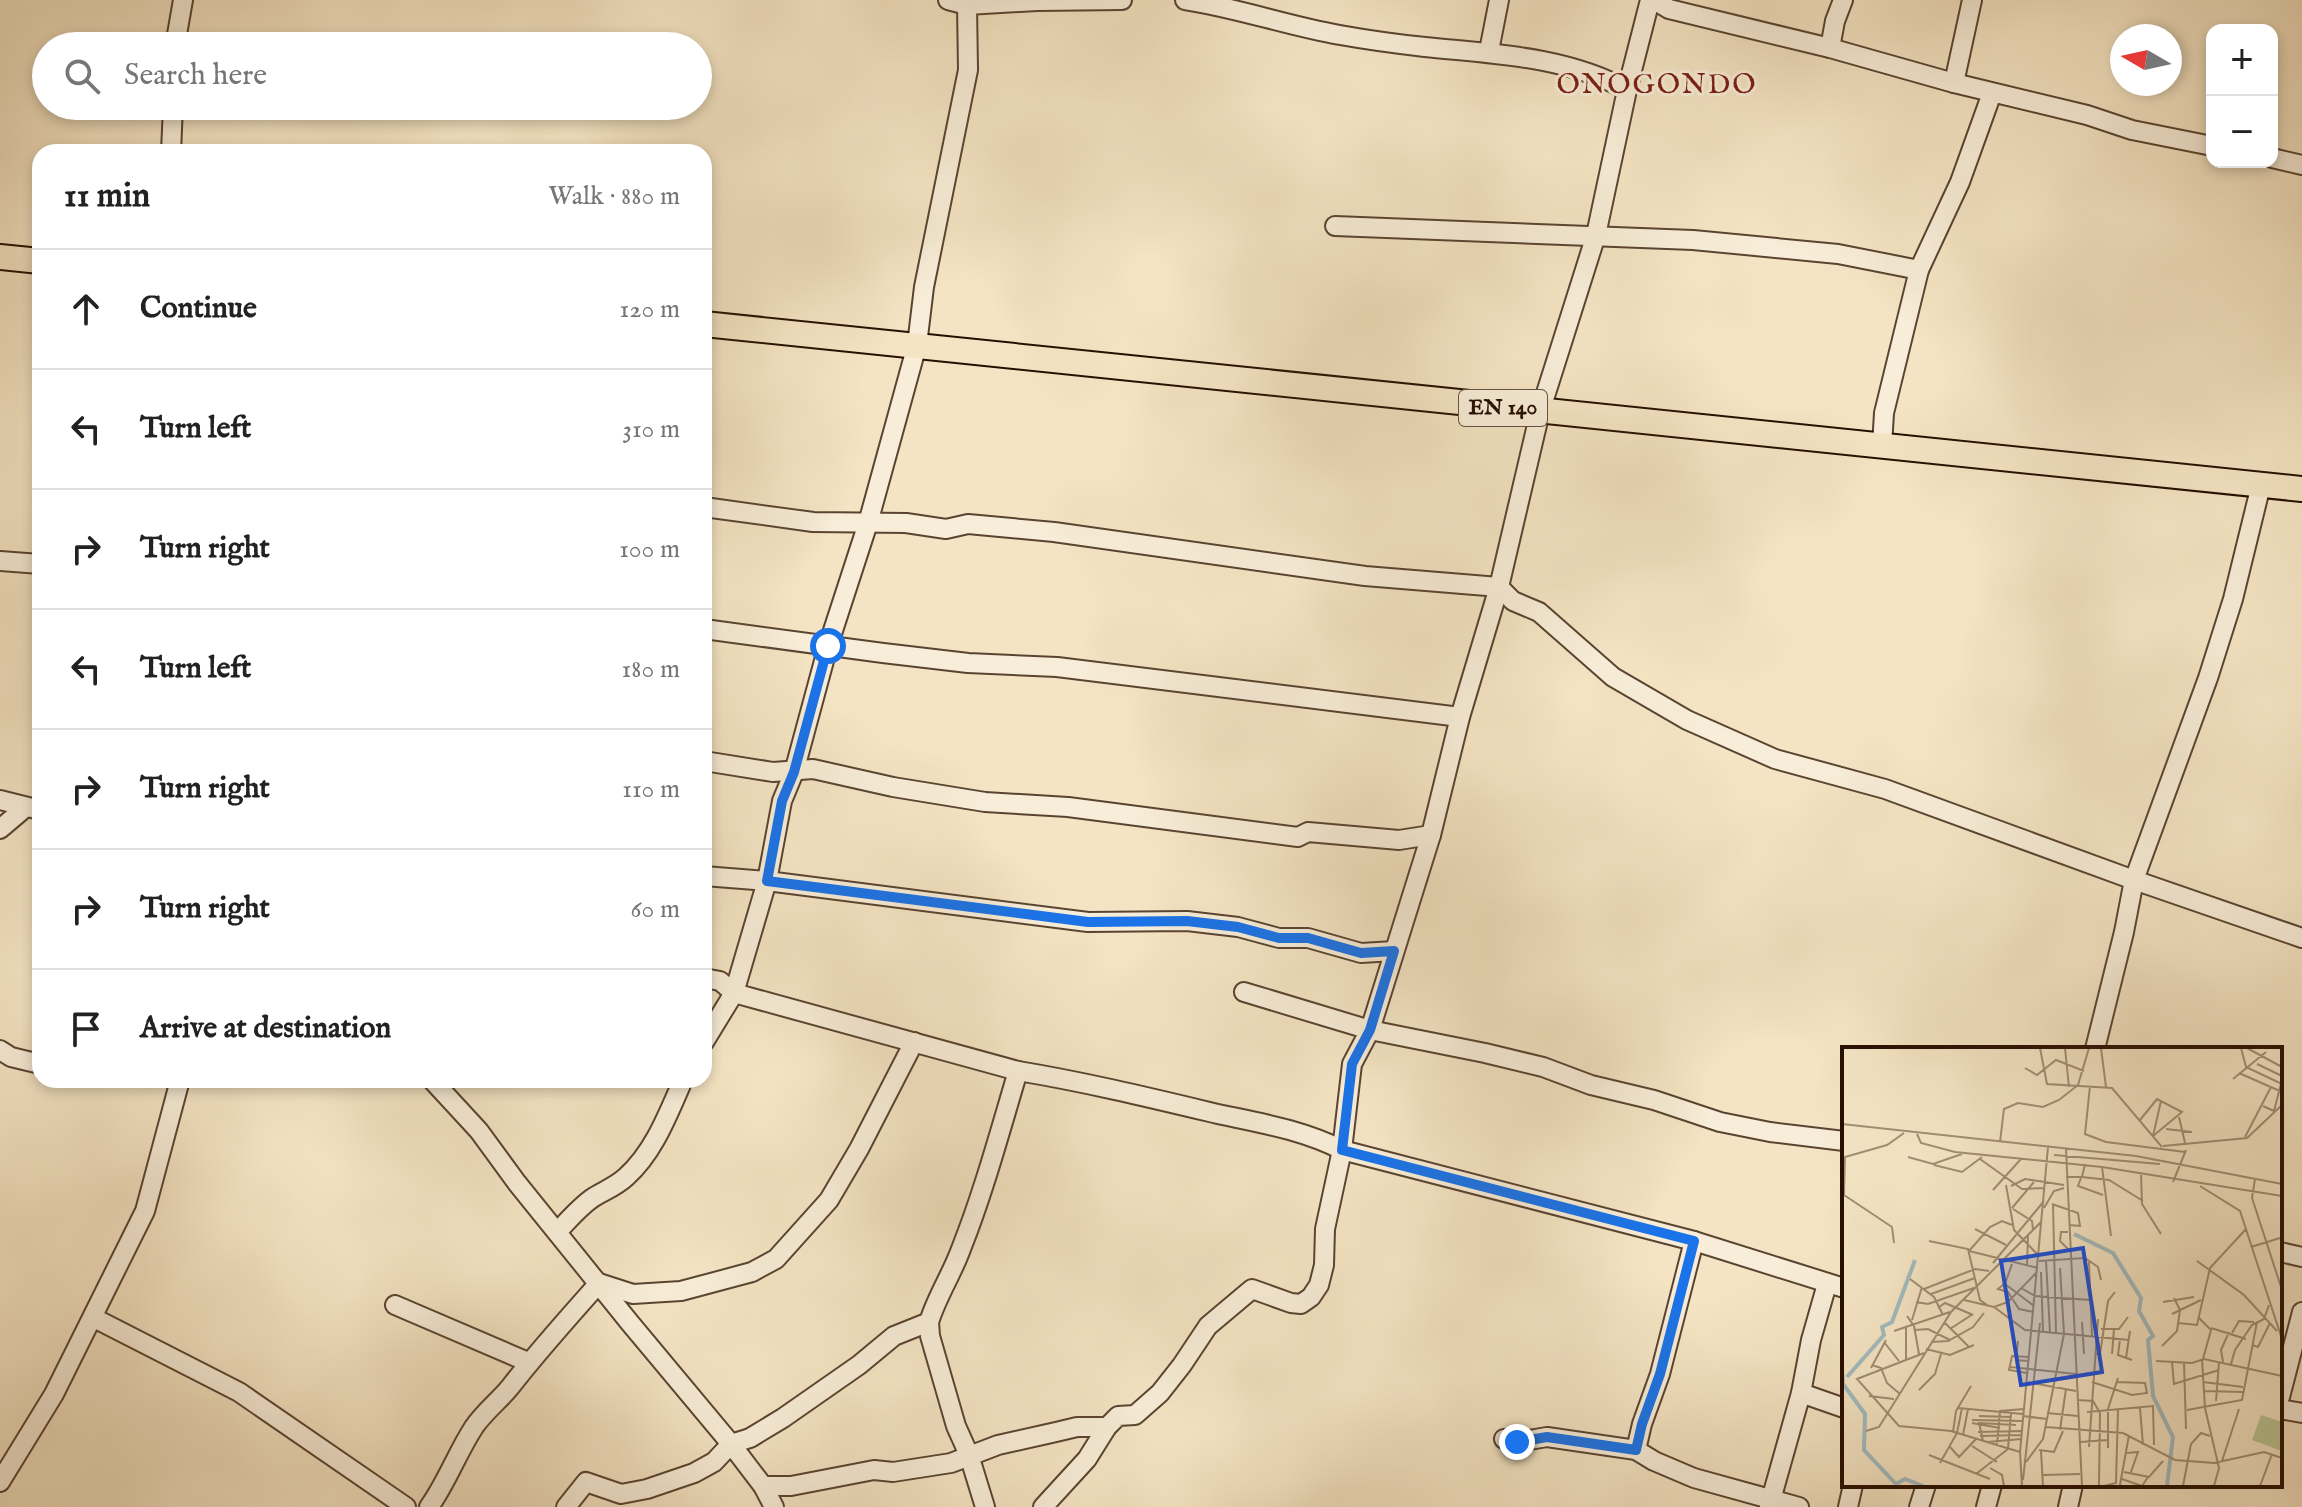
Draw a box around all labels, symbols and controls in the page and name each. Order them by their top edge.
north arrow [2110,24,2182,96]
map controls [2206,24,2278,168]
button: + [2206,24,2278,96]
search box [32,32,712,120]
icon: search [60,54,104,98]
text: Search here [124,57,267,95]
district label: ONOGONDO [1557,68,1757,103]
button: − [2206,96,2278,168]
text: 11 min [64,175,150,218]
text: Walk · 880 m [549,180,680,213]
icon: ahead [64,287,108,331]
text: Continue [140,290,257,328]
text: 120 m [620,293,680,326]
road number: EN 140 [1459,390,1547,426]
icon: left [64,407,108,451]
text: Turn left [140,410,251,448]
text: 310 m [622,413,680,446]
icon: right [64,527,108,571]
text: Turn right [140,530,270,568]
text: 100 m [619,533,680,566]
route start [810,628,846,664]
icon: left [64,647,108,691]
text: Turn left [140,650,251,688]
text: 180 m [622,653,680,686]
icon: right [64,767,108,811]
text: Turn right [140,770,270,808]
text: 110 m [622,773,680,806]
icon: right [64,887,108,931]
text: Turn right [140,890,270,928]
text: 60 m [631,893,680,926]
icon: arrive [64,1007,108,1051]
text: Arrive at destination [140,1010,391,1048]
inset map [1842,1047,2282,1487]
route end [1499,1424,1535,1460]

